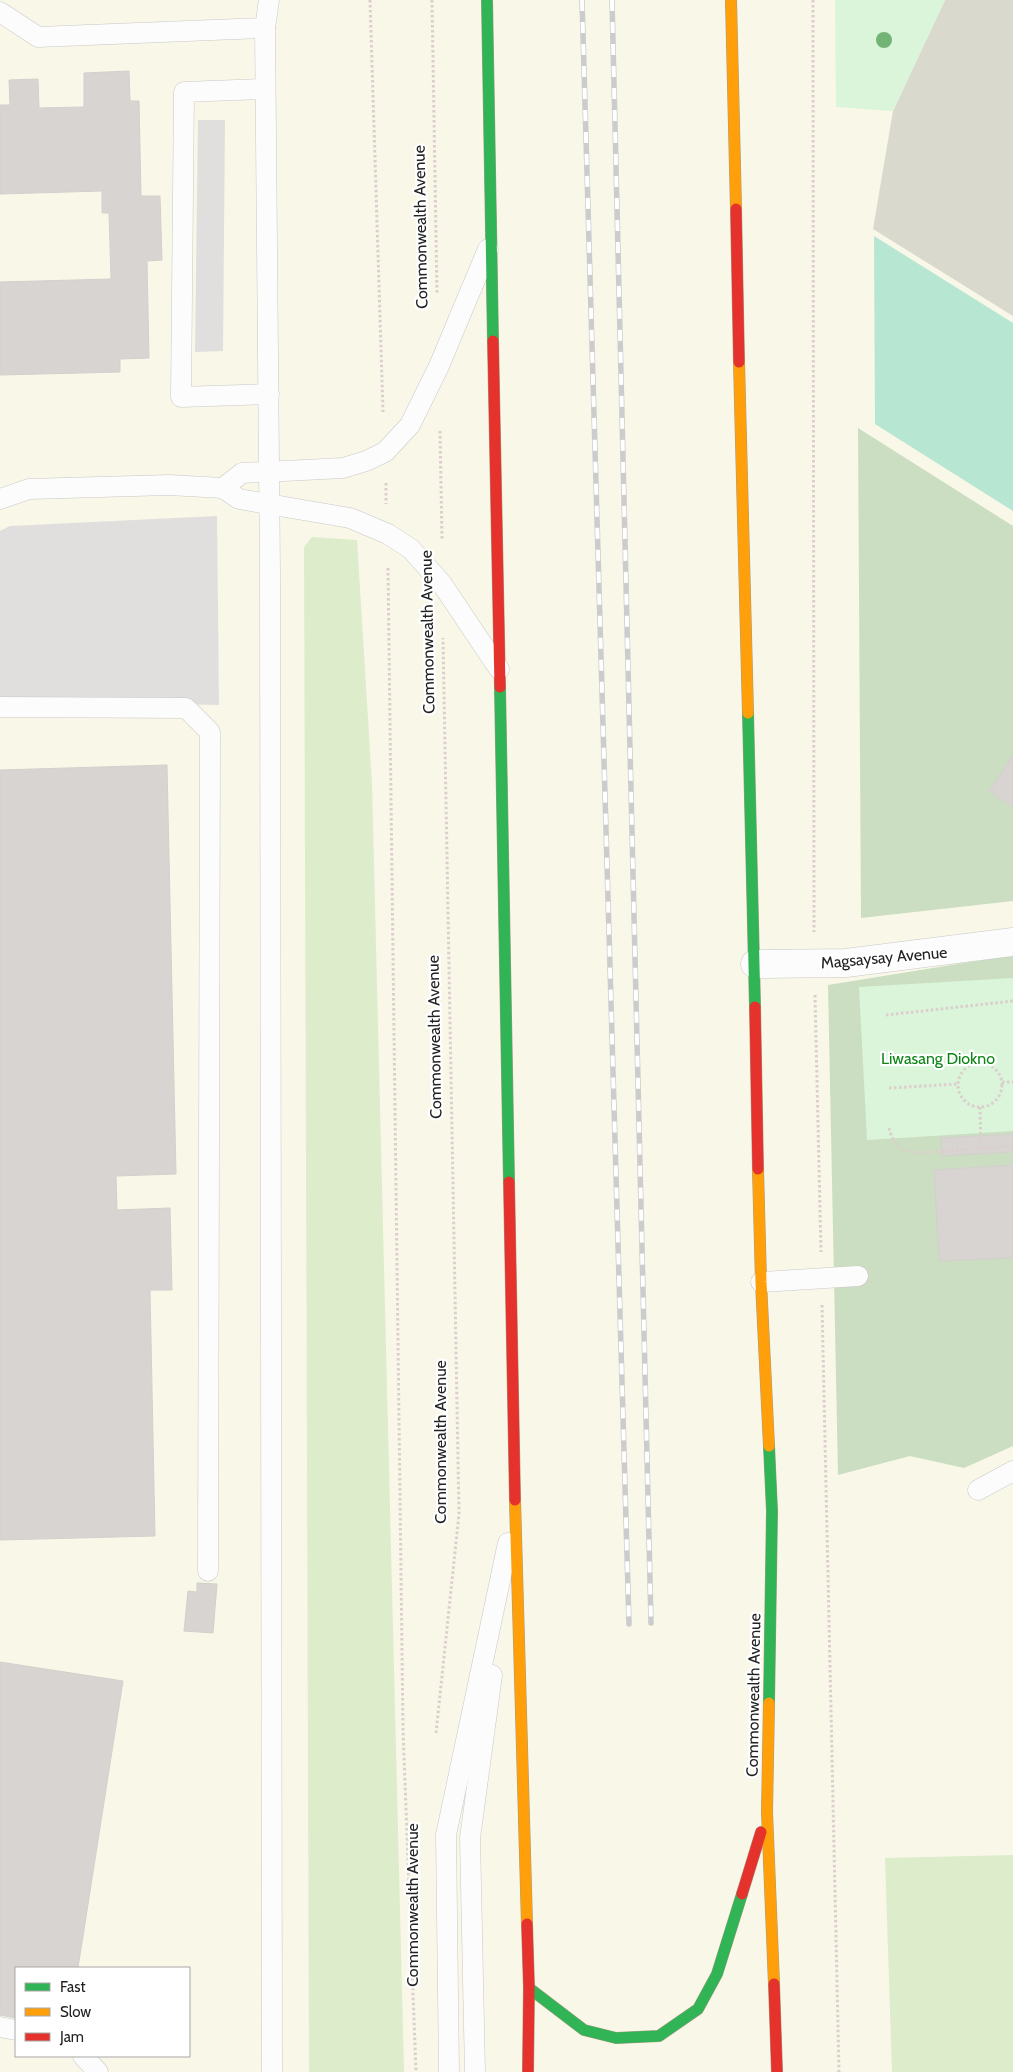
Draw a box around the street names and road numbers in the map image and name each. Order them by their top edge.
street label: Commonwealth Avenue [410,145,431,309]
street label: Commonwealth Avenue [417,550,438,714]
street label: Magsaysay Avenue [820,943,948,972]
street label: Commonwealth Avenue [424,955,445,1119]
street label: Commonwealth Avenue [431,1360,450,1524]
street label: Commonwealth Avenue [743,1613,764,1777]
street label: Commonwealth Avenue [403,1823,422,1987]

